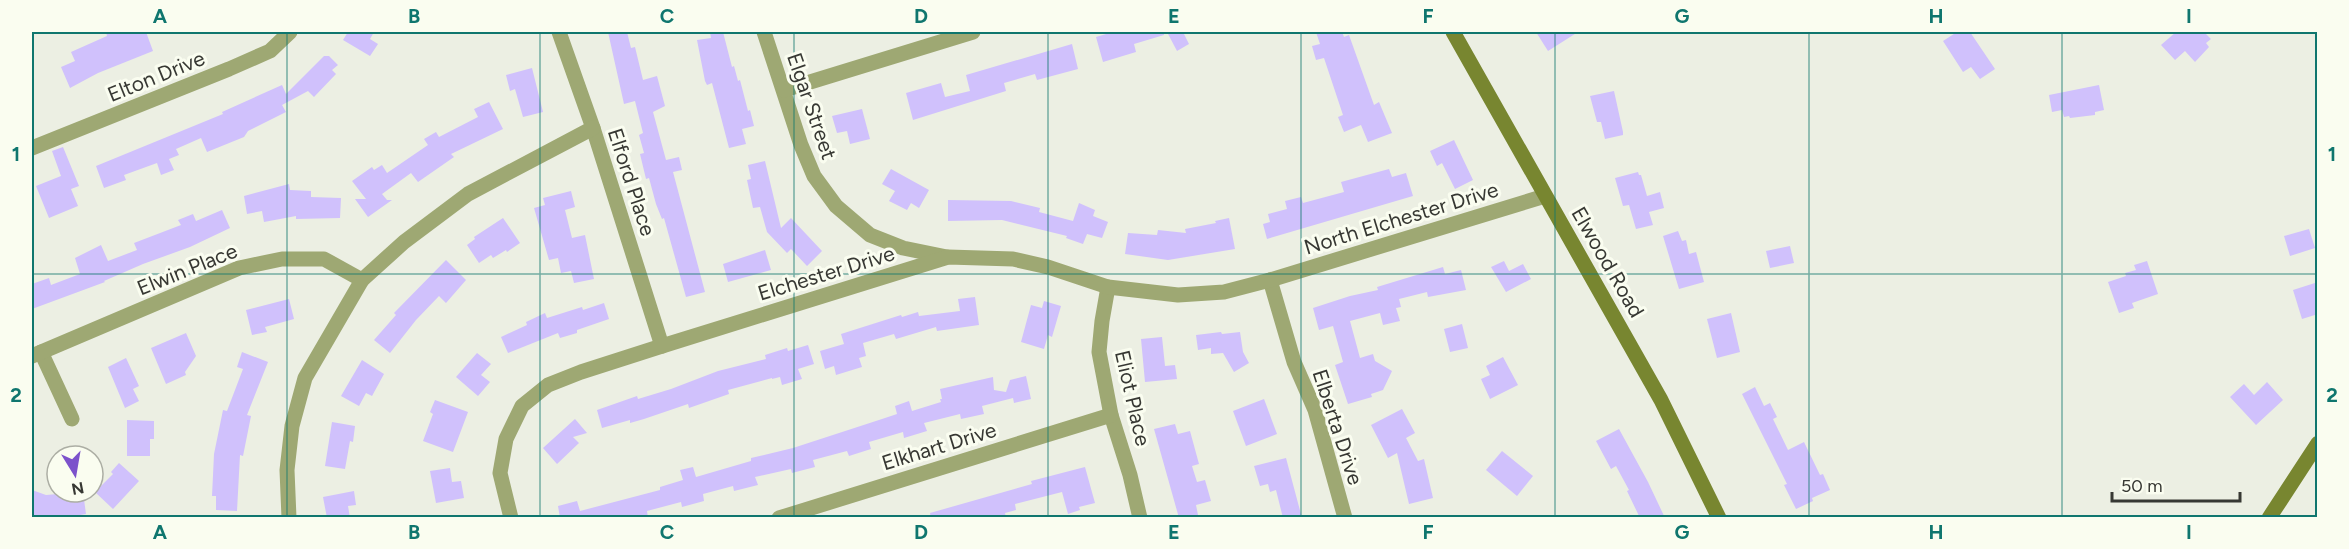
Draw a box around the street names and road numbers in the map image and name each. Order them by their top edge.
street label: Elton Drive [104,45,208,107]
street label: Elgar Street [782,49,842,163]
street label: Elford Place [603,125,661,239]
street label: North Elchester Drive [1301,177,1501,259]
street label: Elwood Road [1566,202,1650,322]
street label: Elwin Place [133,238,241,300]
street label: Elchester Drive [755,240,897,306]
street label: Eliot Place [1110,348,1156,448]
street label: Elberta Drive [1308,366,1368,488]
street label: Elkhart Drive [879,417,999,475]

